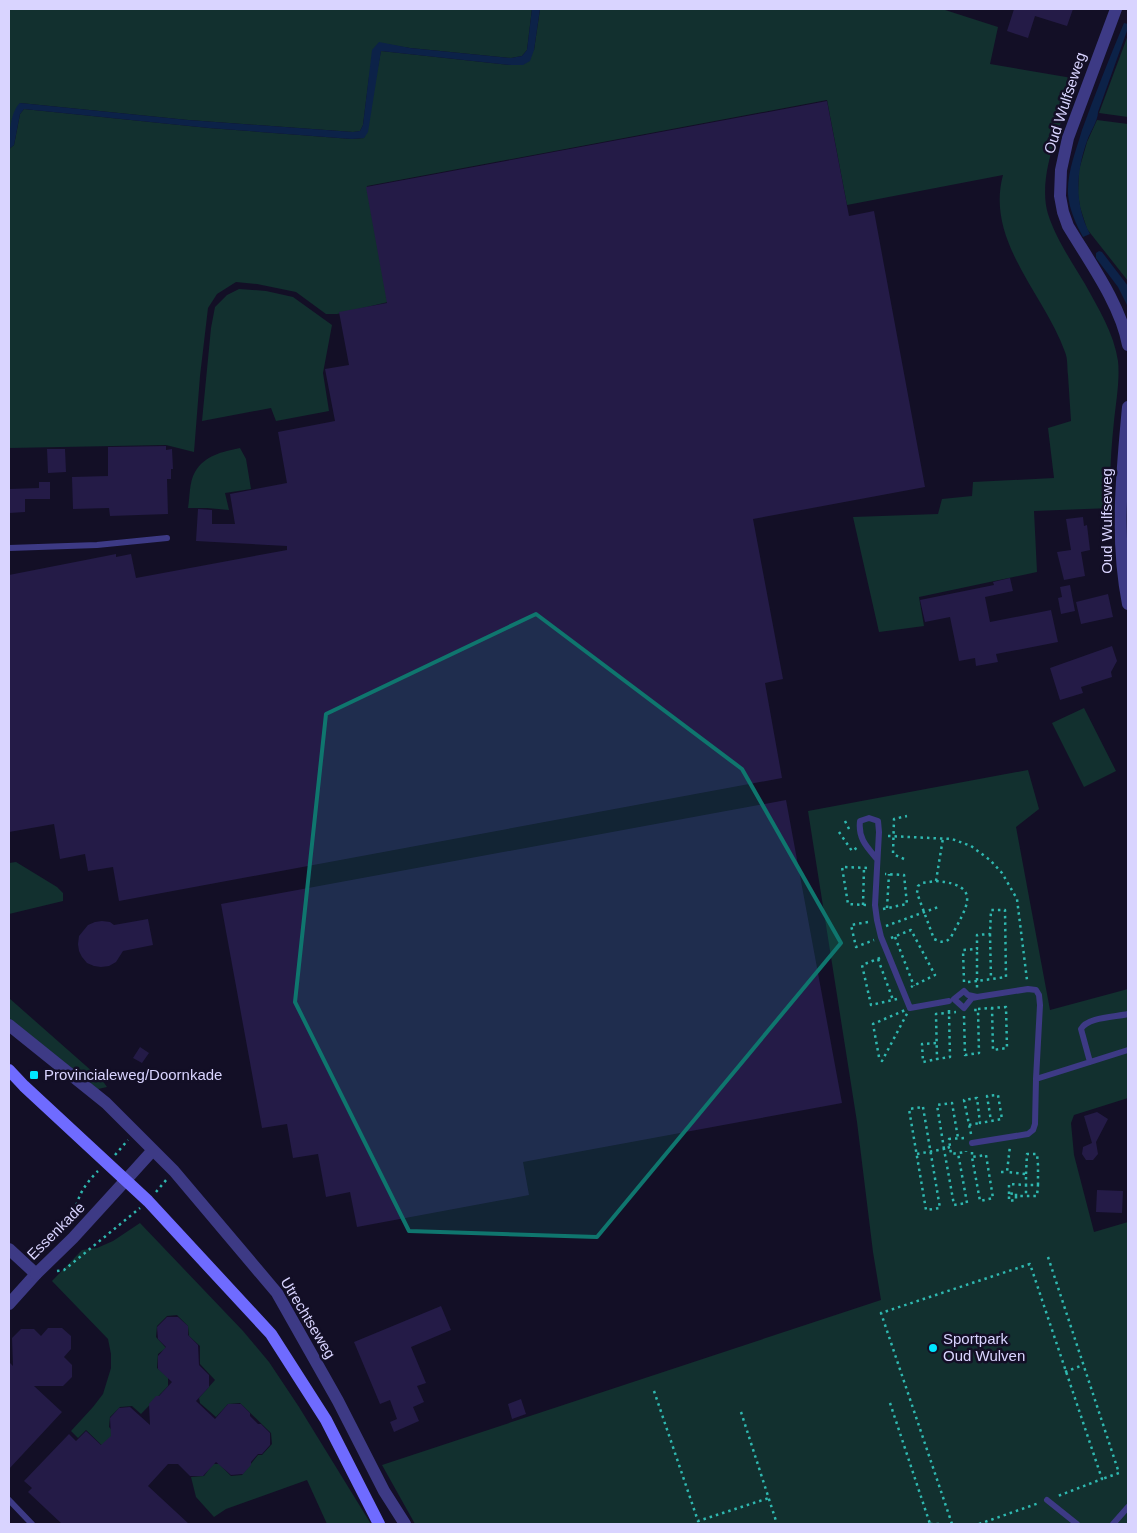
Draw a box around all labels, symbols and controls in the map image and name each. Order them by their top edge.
street label: Oud Wulfseweg [1040,50,1089,156]
street label: Oud Wulfseweg [1098,468,1115,574]
place label: Provincialeweg/Doornkade [44,1066,222,1083]
marker: Provincialeweg/Doornkade [28,1069,40,1081]
street label: Essenkade [23,1198,88,1263]
street label: Utrechtseweg [278,1274,339,1361]
place label: Sportpark Oud Wulven [943,1330,1025,1364]
marker: Sportpark Oud Wulven [927,1342,939,1354]

